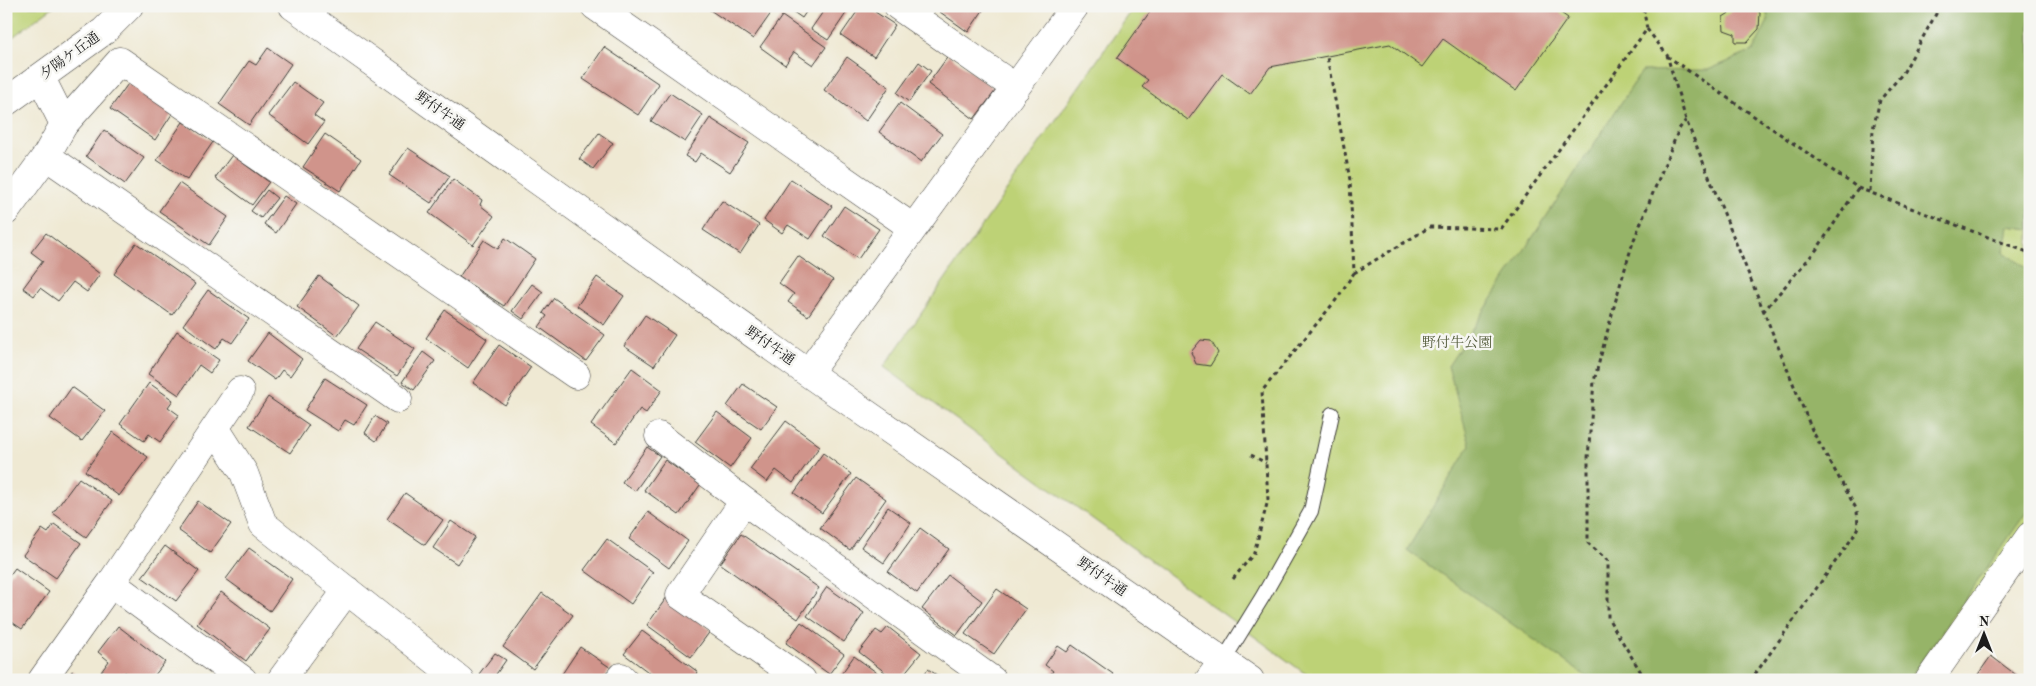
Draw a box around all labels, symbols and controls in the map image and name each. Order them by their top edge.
street label: 夕陽ケ丘通 [37,29,102,82]
street label: 野付牛通 [413,88,468,133]
street label: 野付牛通 [743,323,798,368]
park label: 野付牛公園 [1422,335,1492,350]
street label: 野付牛通 [1075,554,1130,599]
north arrow [1958,608,2008,658]
text: N [1979,615,1990,629]

